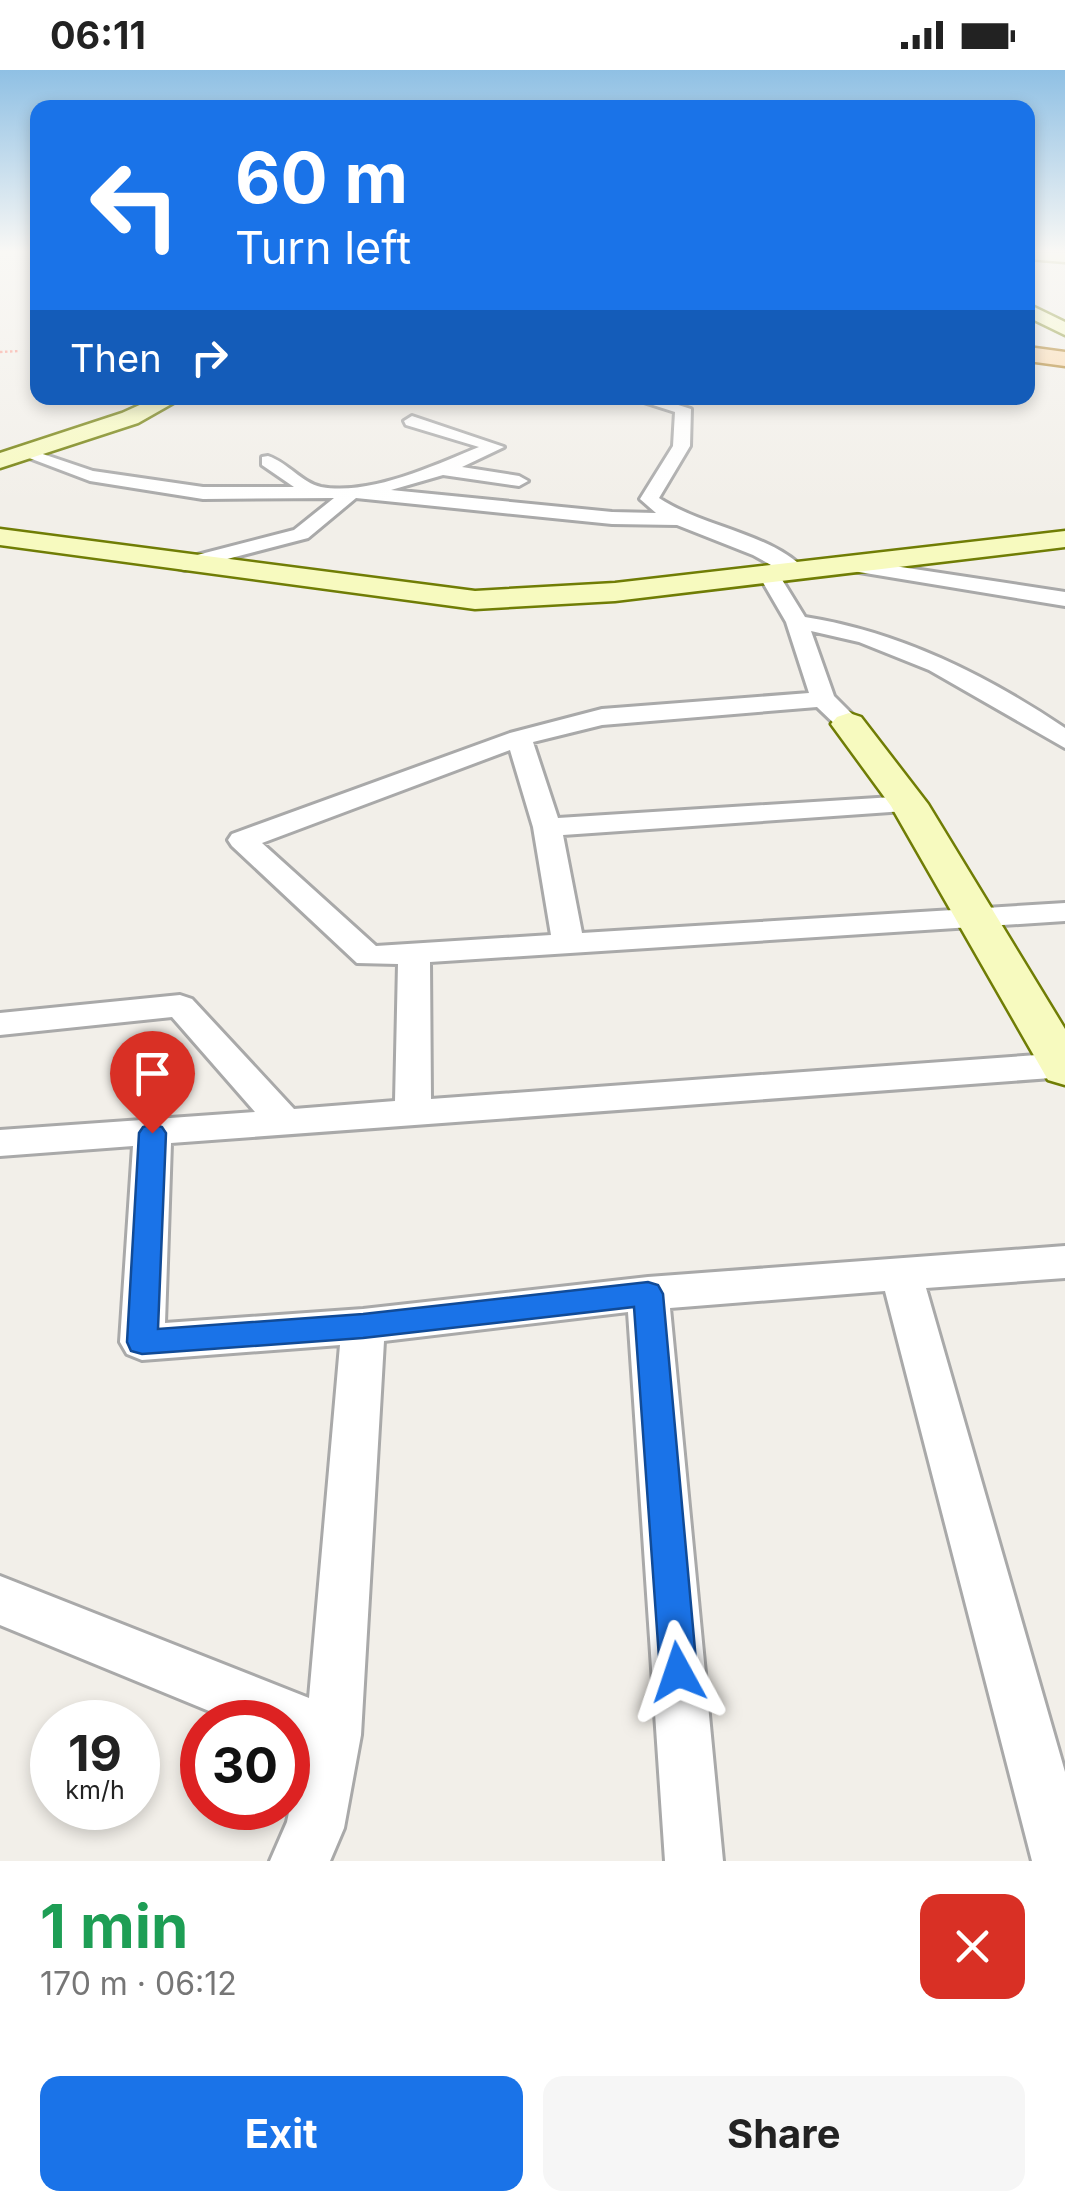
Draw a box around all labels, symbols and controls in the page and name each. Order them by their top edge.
text: 06:11 [50,12,146,58]
text: 60 m [235,135,408,220]
icon: left [70,140,200,270]
text: Turn left [235,220,411,275]
icon: right [182,330,237,385]
text: Then [70,335,162,381]
pin [110,1031,195,1134]
icon: arrive [125,1046,180,1101]
position arrow [626,1620,730,1724]
speed limit sign: 30 [180,1700,310,1830]
text: 19 [68,1723,122,1783]
text: km/h [65,1775,125,1805]
text: 1 min [40,1890,188,1962]
button: close [920,1894,1025,1999]
text: 170 m · 06:12 [40,1964,237,2003]
button: Exit [40,2076,523,2191]
button: Share [543,2076,1025,2191]

